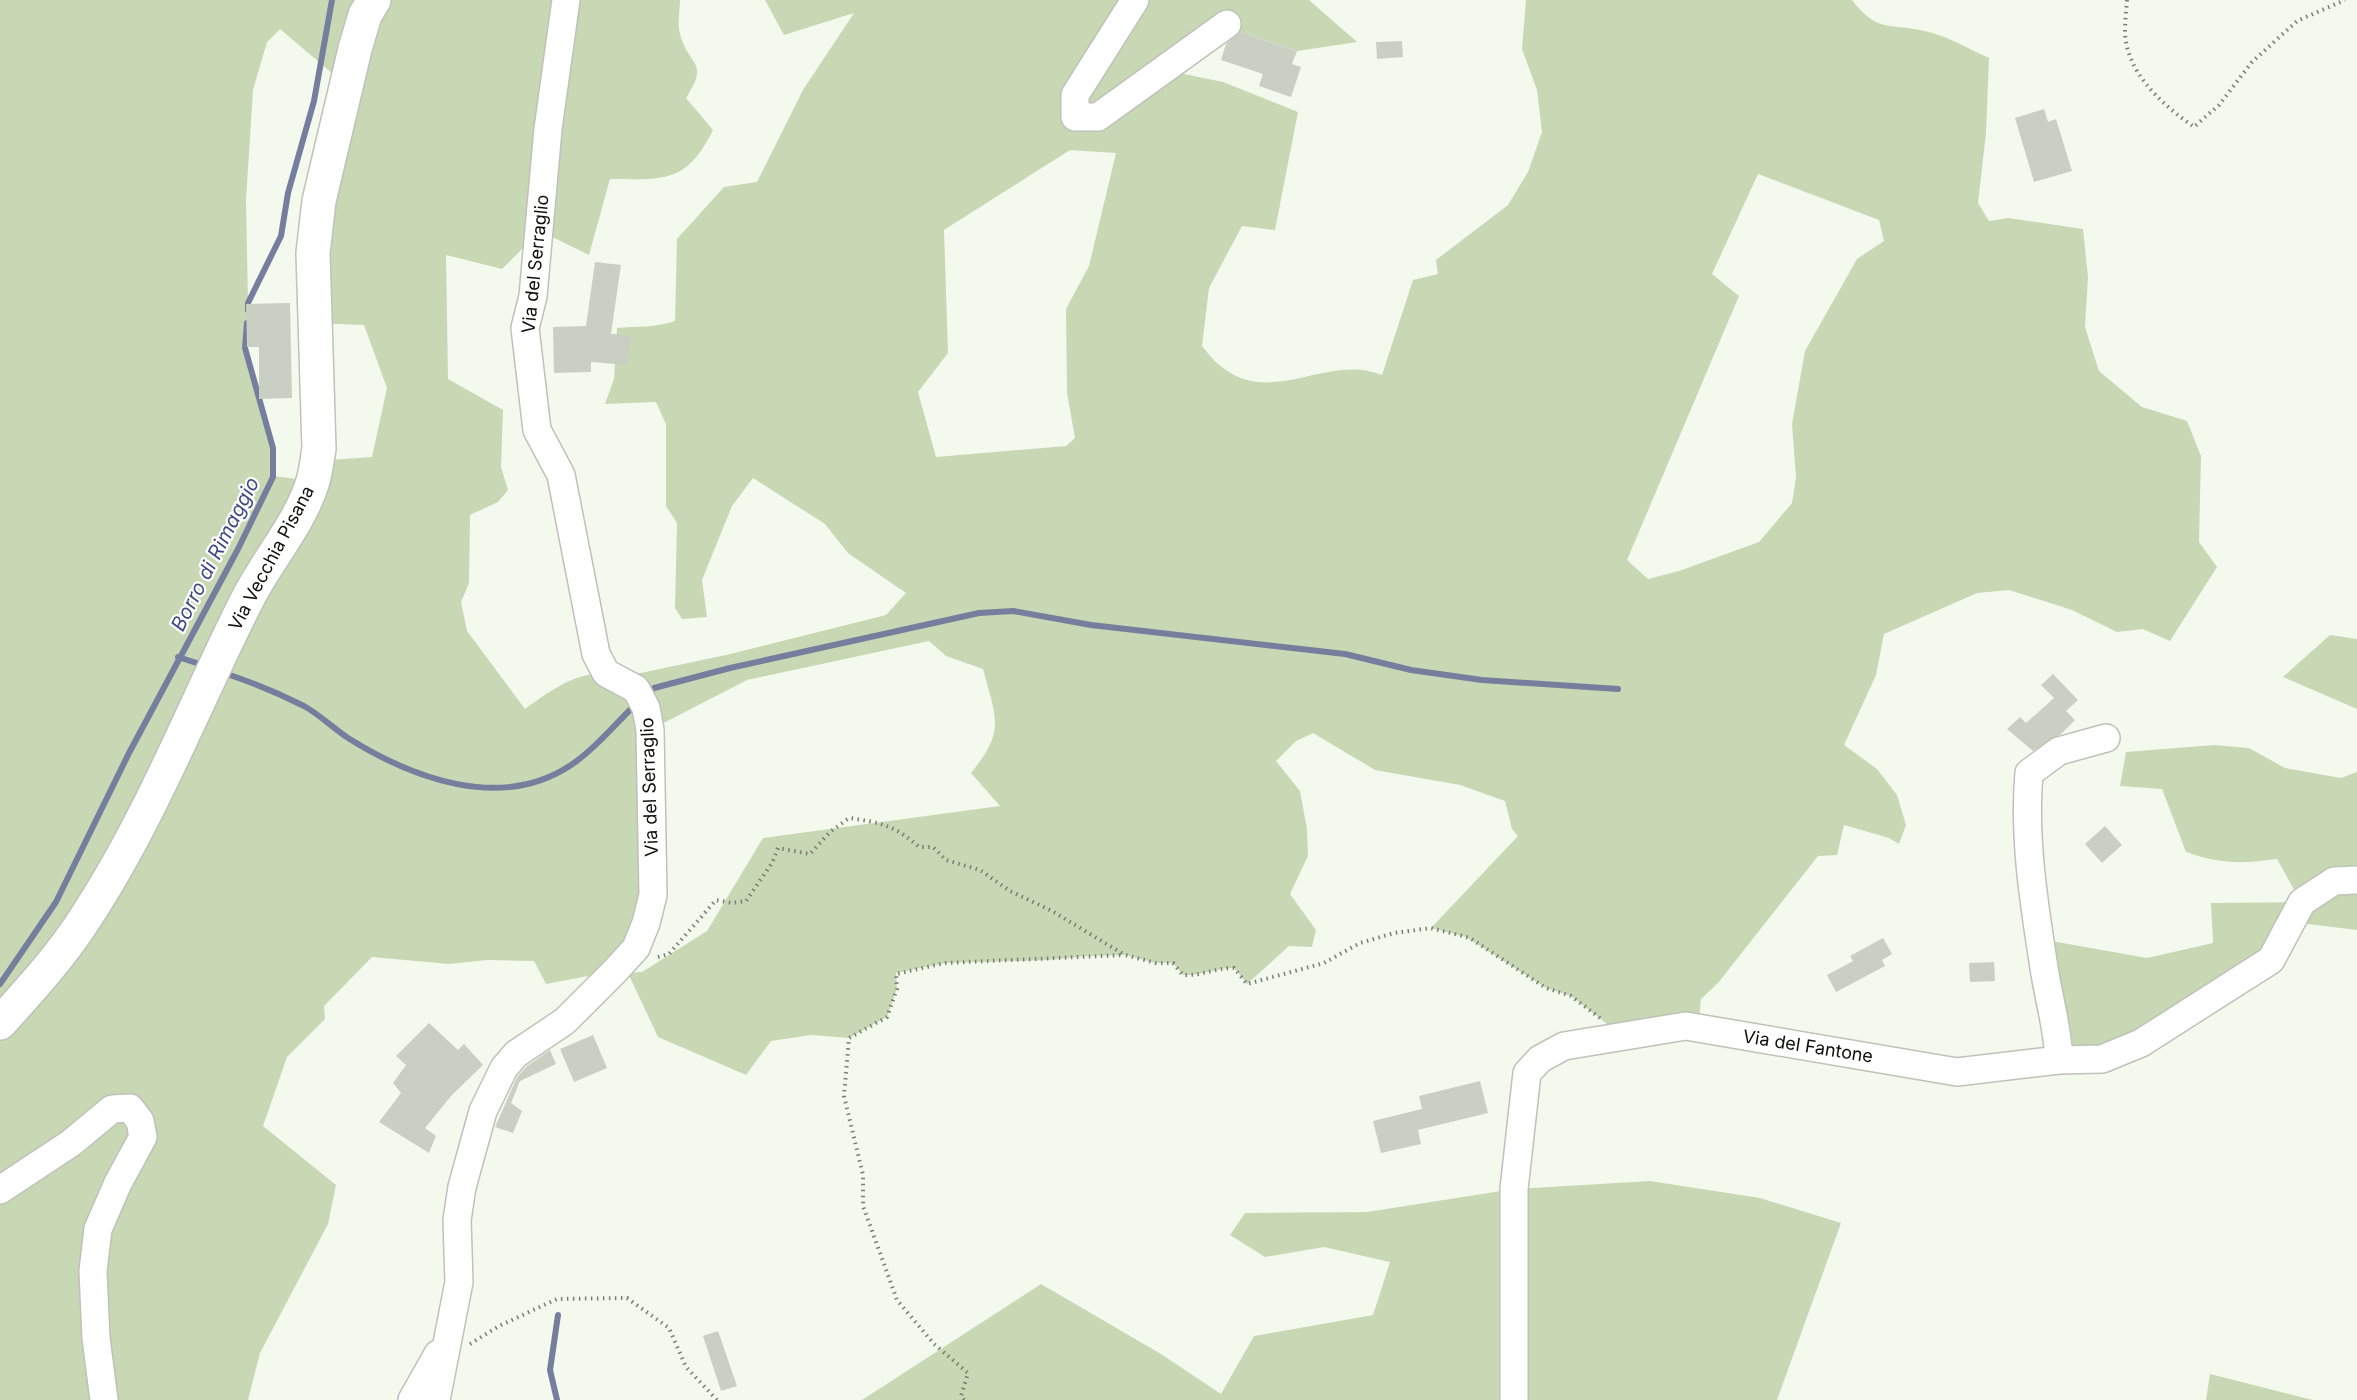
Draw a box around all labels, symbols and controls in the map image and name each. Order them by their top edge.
street label: Via del Serraglio [517,194,553,334]
water label: Borro di Rimaggio [166,473,264,635]
street label: Via Vecchia Pisana [224,482,318,634]
street label: Via del Serraglio [636,717,662,857]
street label: Via del Fantone [1741,1025,1875,1067]

